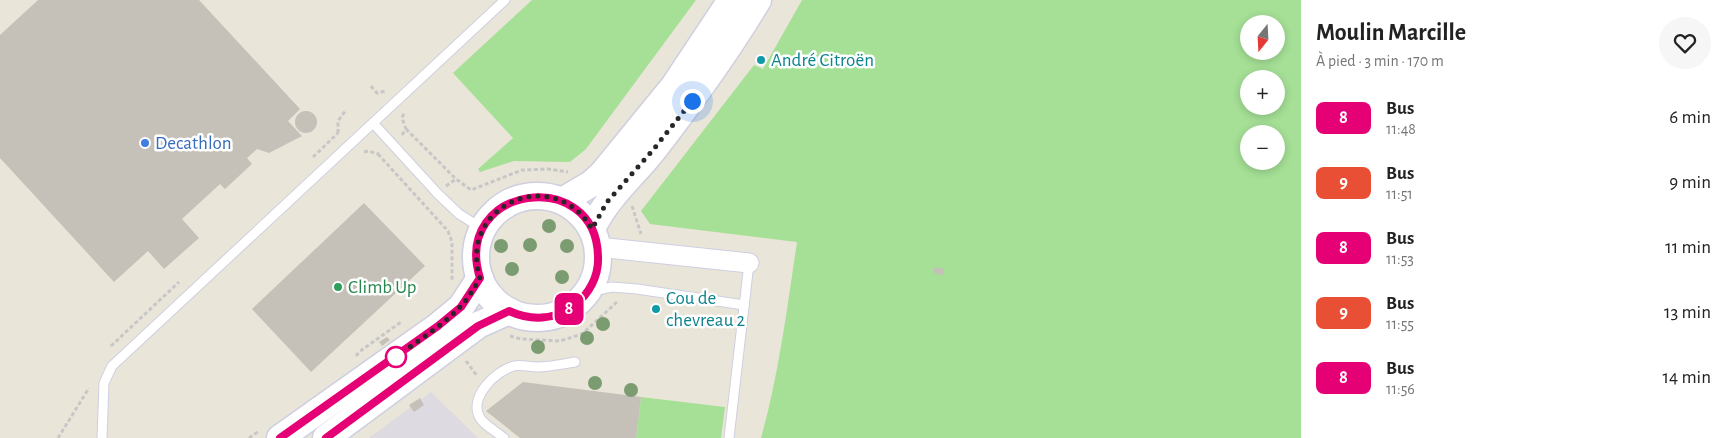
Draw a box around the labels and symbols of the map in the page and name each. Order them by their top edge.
north arrow [1240,15,1285,60]
place label: André Citroën [771,51,874,70]
marker: André Citroën [755,54,767,66]
your location [680,89,705,114]
place label: Decathlon [155,134,232,153]
marker: Decathlon [139,137,151,149]
place label: Climb Up [348,278,416,297]
marker: Climb Up [332,281,344,293]
place label: Cou de chevreau 2 [666,289,745,330]
line badge: 8 [553,293,585,325]
marker: Cou de chevreau 2 [650,303,662,315]
unlabelled marker [385,346,407,368]

